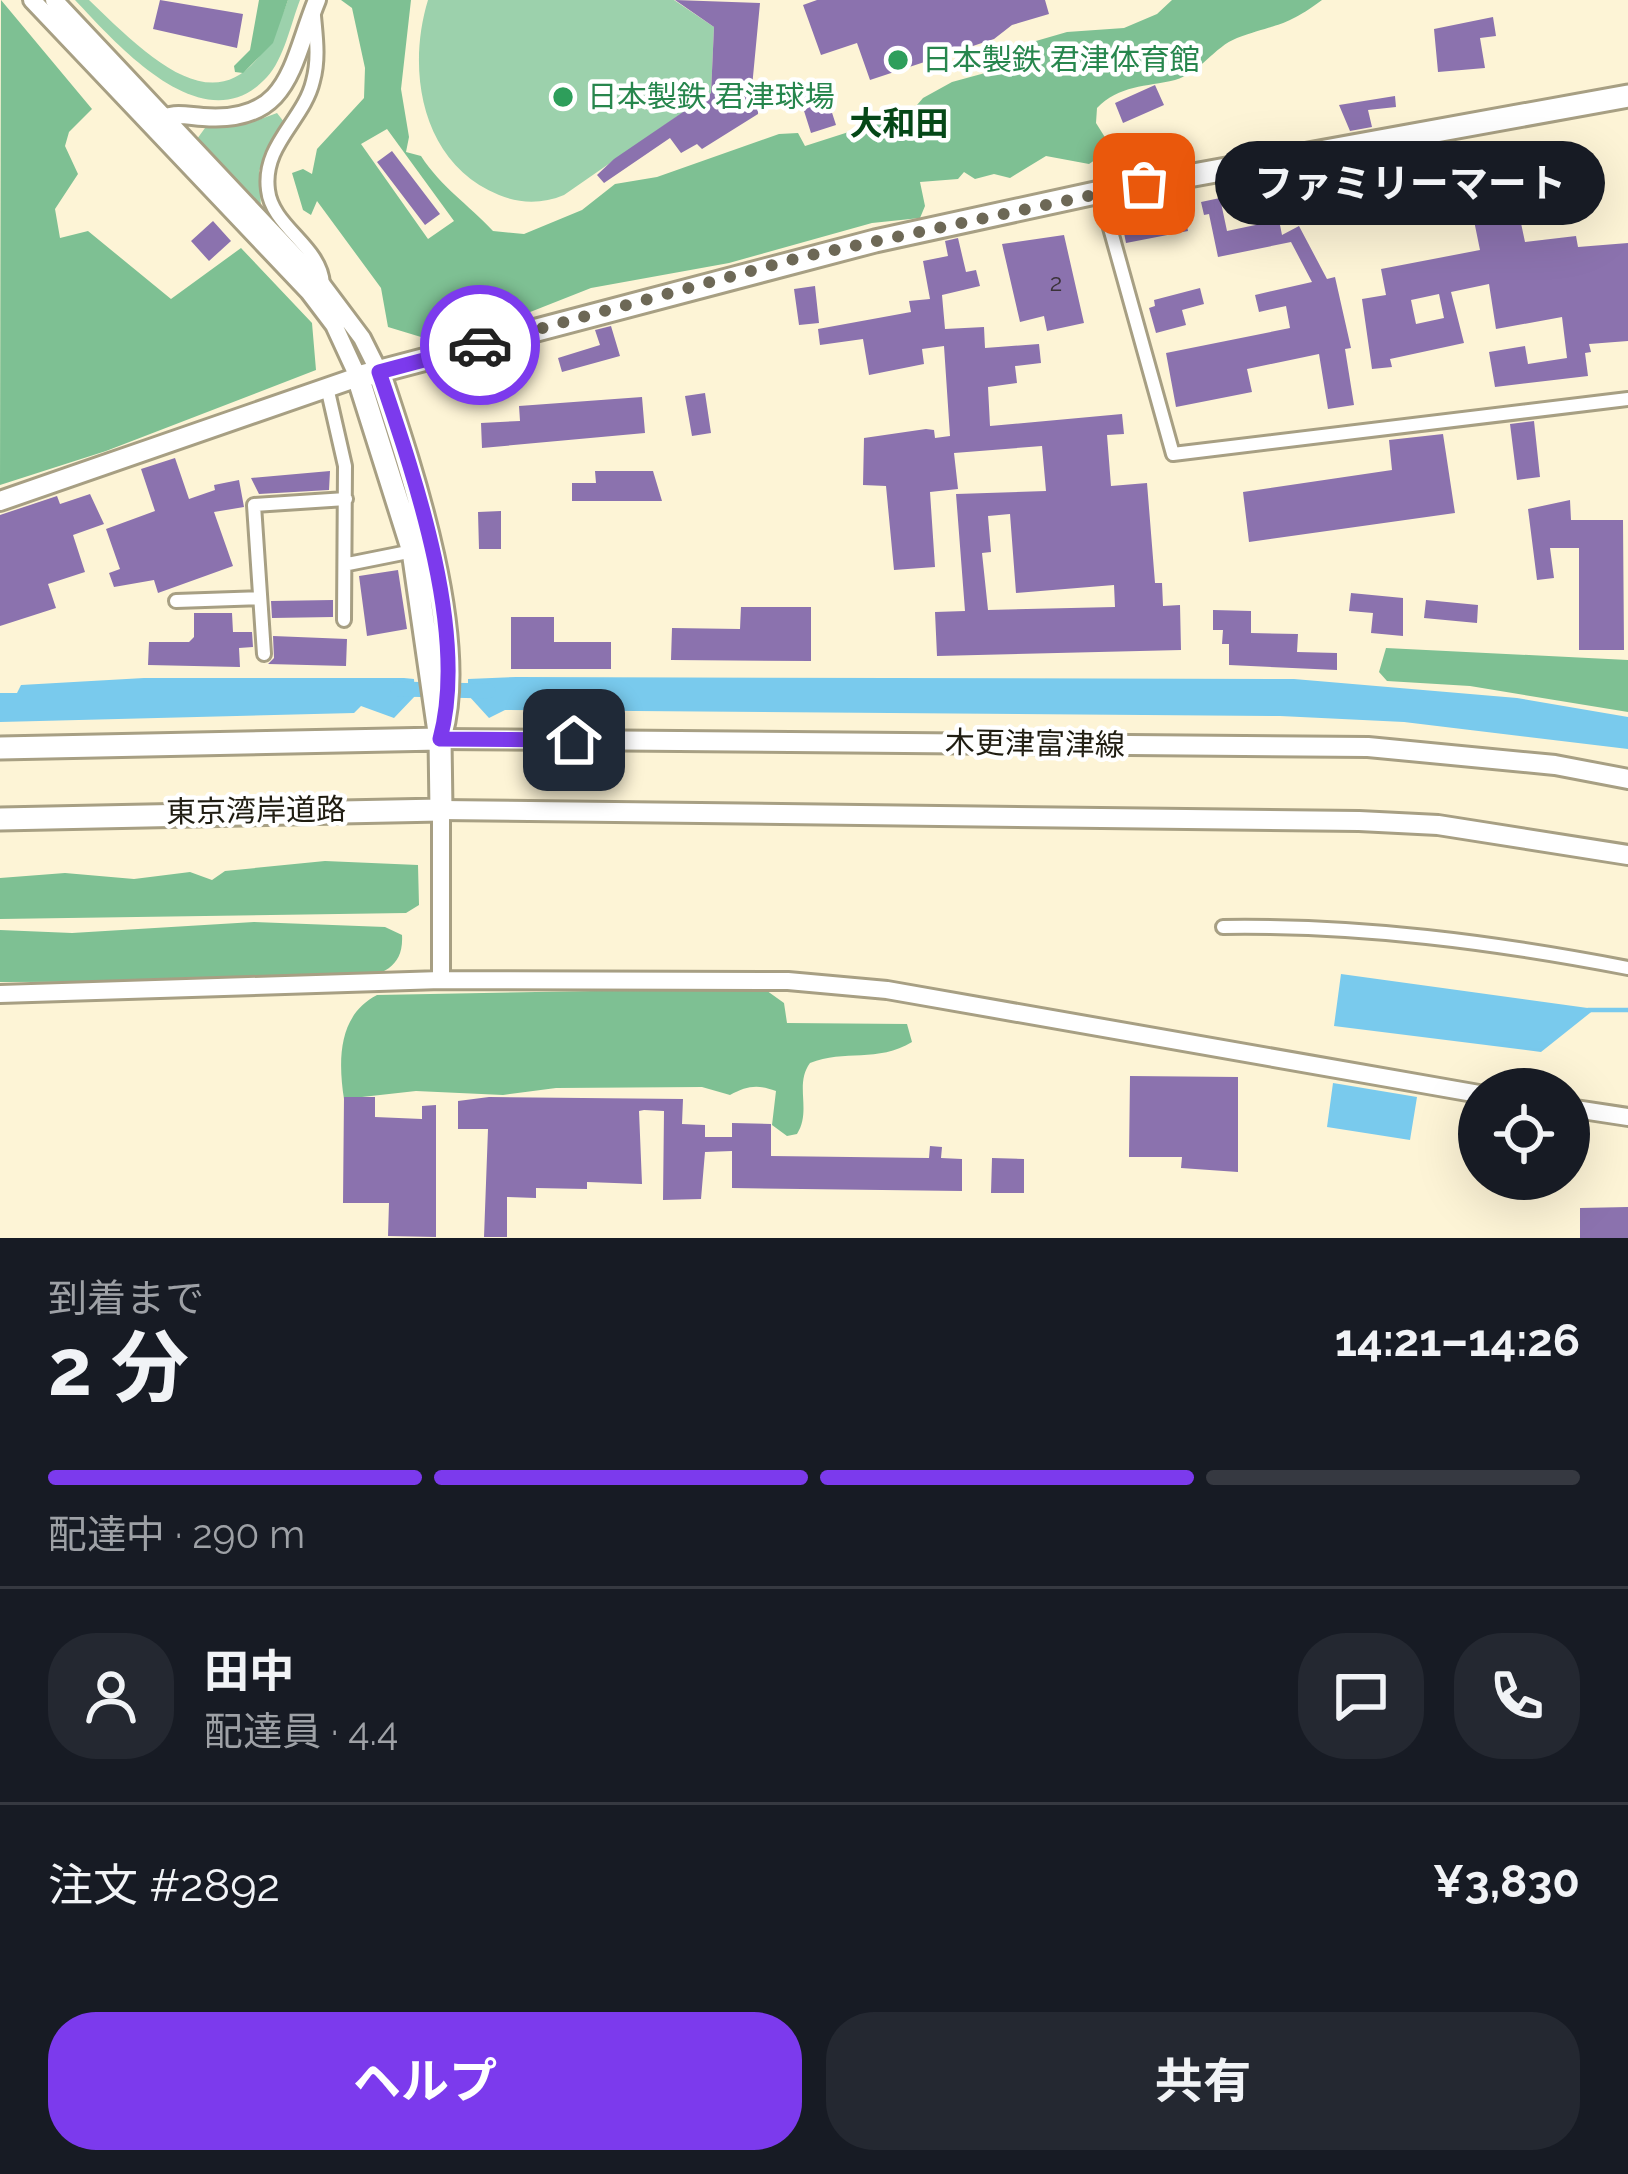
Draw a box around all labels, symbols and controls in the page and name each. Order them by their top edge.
place label: 日本製鉄 君津体育館 [922,42,1200,77]
marker: 日本製鉄 君津体育館 [885,47,911,73]
place label: 日本製鉄 君津球場 [587,79,835,114]
marker: 日本製鉄 君津球場 [550,84,576,110]
district label: 大和田 [850,104,949,143]
pin [1093,133,1195,235]
callout: ファミリーマート [1216,142,1606,226]
icon: bag [1111,151,1177,217]
text: ファミリーマート [1254,160,1566,206]
house number: 2 [1050,268,1062,297]
courier [420,285,540,405]
icon: car [447,312,513,378]
pin [523,689,625,791]
icon: home [541,707,607,773]
street label: 木更津富津線 [945,724,1125,763]
street label: 東京湾岸道路 [166,791,346,830]
map controls [1458,1068,1590,1200]
button: locate [1458,1068,1590,1200]
text: 到着まで [48,1275,204,1321]
text: 14:21–14:26 [1335,1314,1580,1367]
text: 2 分 [48,1322,189,1413]
text: 配達中 · 290 m [48,1511,305,1557]
button: person [48,1633,174,1759]
button: chat [1298,1633,1424,1759]
button: phone [1454,1633,1580,1759]
text: 田中 [204,1645,294,1698]
text: 配達員 · 4.4 [204,1708,398,1754]
text: ¥3,830 [1432,1855,1580,1908]
text: 注文 #2892 [48,1859,280,1912]
button: ヘルプ [48,2012,802,2150]
button: 共有 [826,2012,1580,2150]

